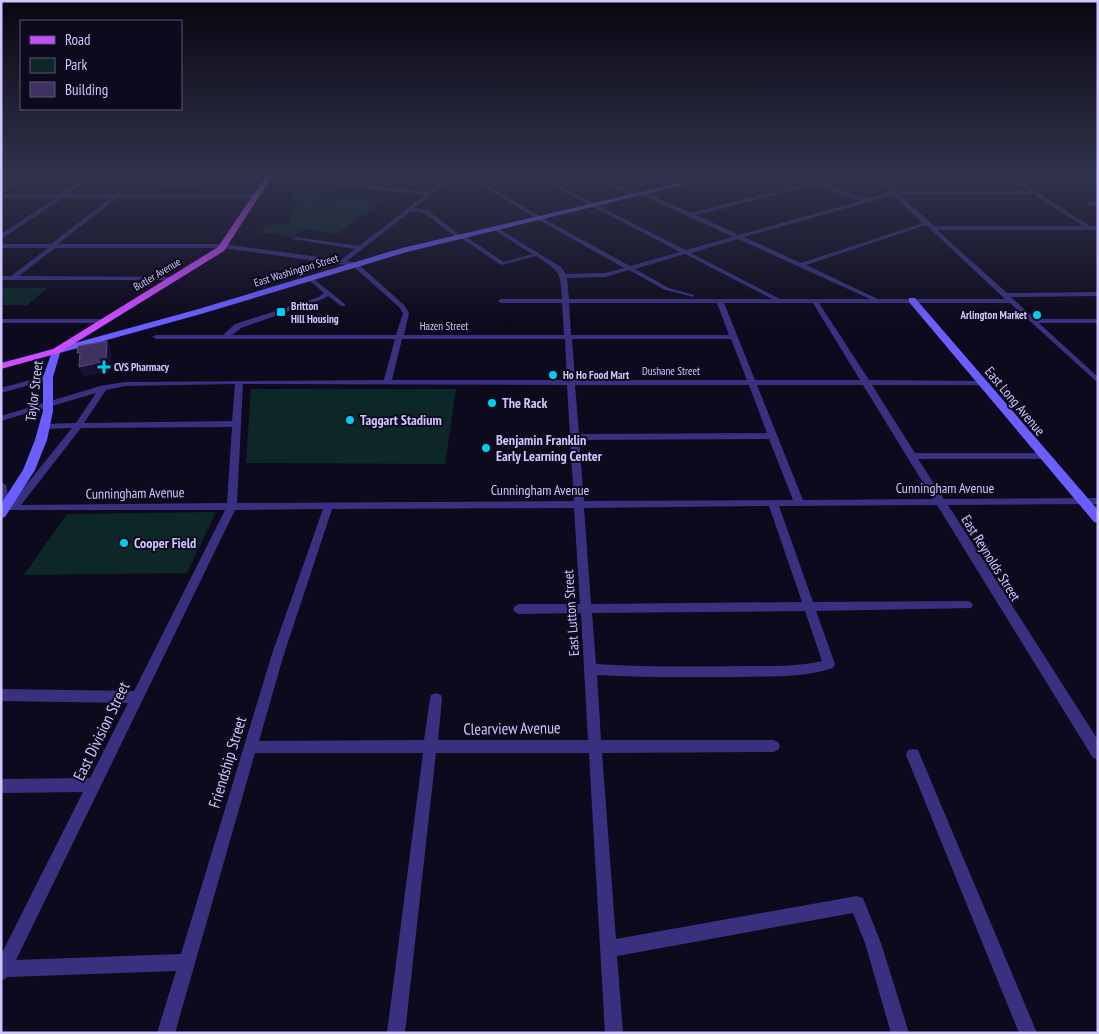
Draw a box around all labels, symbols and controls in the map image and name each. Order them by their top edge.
legend [20,20,182,110]
text: Road [65,30,91,49]
text: Park [65,55,87,74]
text: Building [65,80,108,99]
street label: East Washington Street [252,251,340,289]
street label: Butler Avenue [131,254,184,294]
place label: Britton Hill Housing [291,299,339,326]
marker: Britton Hill Housing [275,306,287,318]
place label: Arlington Market [960,308,1028,322]
marker: Arlington Market [1031,309,1043,321]
street label: Hazen Street [420,319,468,333]
street label: Taylor Street [21,359,47,422]
place label: CVS Pharmacy [114,360,169,374]
marker: CVS Pharmacy [98,361,110,373]
street label: East Long Avenue [981,363,1049,439]
street label: Dushane Street [642,364,700,378]
place label: Ho Ho Food Mart [563,368,630,382]
marker: Ho Ho Food Mart [547,369,559,381]
place label: The Rack [502,394,548,412]
marker: The Rack [486,397,498,409]
place label: Taggart Stadium [360,411,442,429]
marker: Taggart Stadium [344,414,356,426]
place label: Benjamin Franklin Early Learning Center [496,431,603,465]
marker: Benjamin Franklin Early Learning Center [480,442,492,454]
street label: Cunningham Avenue [896,479,995,497]
street label: Cunningham Avenue [491,481,590,499]
street label: Cunningham Avenue [85,483,185,503]
street label: East Reynolds Street [957,512,1025,605]
place label: Cooper Field [134,534,196,552]
marker: Cooper Field [118,537,130,549]
street label: East Lutton Street [559,569,583,657]
street label: East Division Street [68,678,134,784]
street label: Friendship Street [204,713,251,810]
street label: Clearview Avenue [463,717,561,739]

